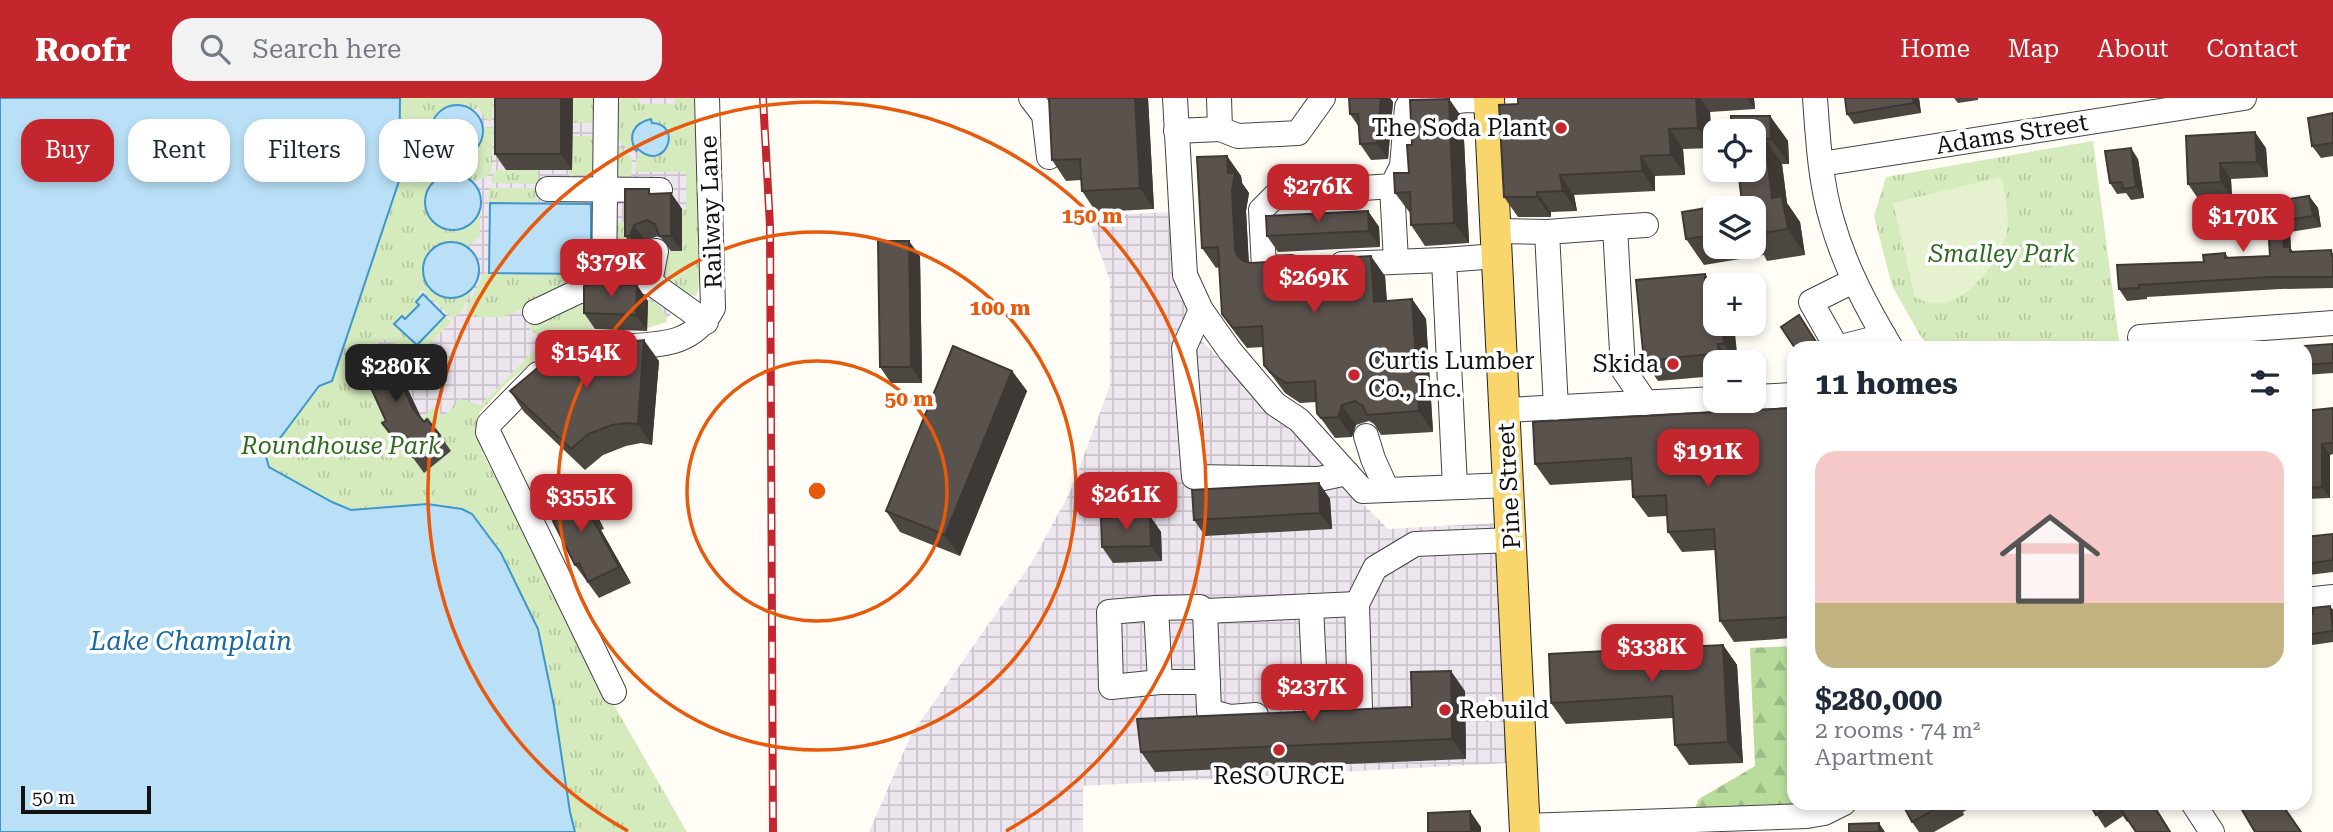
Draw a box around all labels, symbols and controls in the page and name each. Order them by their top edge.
search box [172,18,662,81]
text: Roofr [35,30,130,69]
icon: search [196,30,234,68]
text: Search here [252,34,401,64]
text: Home [1900,35,1970,63]
text: Map [2008,35,2059,63]
text: About [2097,35,2168,63]
text: Contact [2206,35,2298,63]
street label: Adams Street [1934,108,2090,160]
place label: The Soda Plant [1372,114,1547,142]
chip: Buy [21,119,114,182]
chip: Rent [128,119,230,182]
chip: Filters [244,119,365,182]
chip: New [379,119,478,182]
map controls [1703,119,1766,413]
button: locate [1703,119,1766,182]
marker: The Soda Plant [1553,120,1569,136]
street label: Railway Lane [694,135,728,289]
pin: $276K [1269,164,1367,224]
text: $276K [1283,173,1353,200]
pin: $170K [2194,194,2292,254]
button: layers [1703,196,1766,259]
text: $170K [2208,203,2278,230]
text: 150 m [1062,204,1122,228]
pin: $379K [562,240,660,299]
park label: Smalley Park [1928,240,2075,268]
text: $379K [576,248,646,275]
pin: $269K [1265,256,1363,315]
text: $269K [1279,264,1349,291]
button: + [1703,273,1766,336]
text: 100 m [970,296,1030,320]
pin: $154K [537,330,635,390]
text: $154K [551,339,621,366]
pin: $280K [347,344,445,404]
place label: Curtis Lumber Co., Inc. [1368,347,1535,403]
place label: Skida [1593,350,1659,378]
button: − [1703,350,1766,413]
text: $280K [361,353,431,380]
marker: Skida [1665,356,1681,372]
icon: filters [2246,364,2284,402]
text: 11 homes [1815,366,1958,401]
marker: Curtis Lumber Co., Inc. [1346,367,1362,383]
text: 50 m [884,387,934,411]
street label: Pine Street [1492,422,1526,550]
pin: $191K [1659,430,1757,489]
park label: Roundhouse Park [240,432,441,460]
text: $191K [1673,438,1743,465]
pin: $261K [1077,472,1175,532]
pin: $355K [532,474,630,534]
centre of rings [805,479,829,503]
text: $261K [1091,481,1161,508]
text: $355K [546,483,616,510]
icon: home [1987,496,2113,622]
pin: $338K [1603,624,1701,684]
water label: Lake Champlain [89,626,292,656]
text: $338K [1617,633,1687,660]
pin: $237K [1263,664,1361,724]
text: $237K [1277,673,1347,700]
text: $280,000 [1815,682,1942,717]
place label: Rebuild [1459,696,1549,724]
marker: Rebuild [1437,702,1453,718]
text: 2 rooms · 74 m² [1815,717,1981,744]
marker: ReSOURCE [1271,742,1287,758]
text: Apartment [1815,744,1934,771]
place label: ReSOURCE [1213,762,1345,790]
scale bar [21,783,150,815]
text: 50 m [32,786,75,809]

